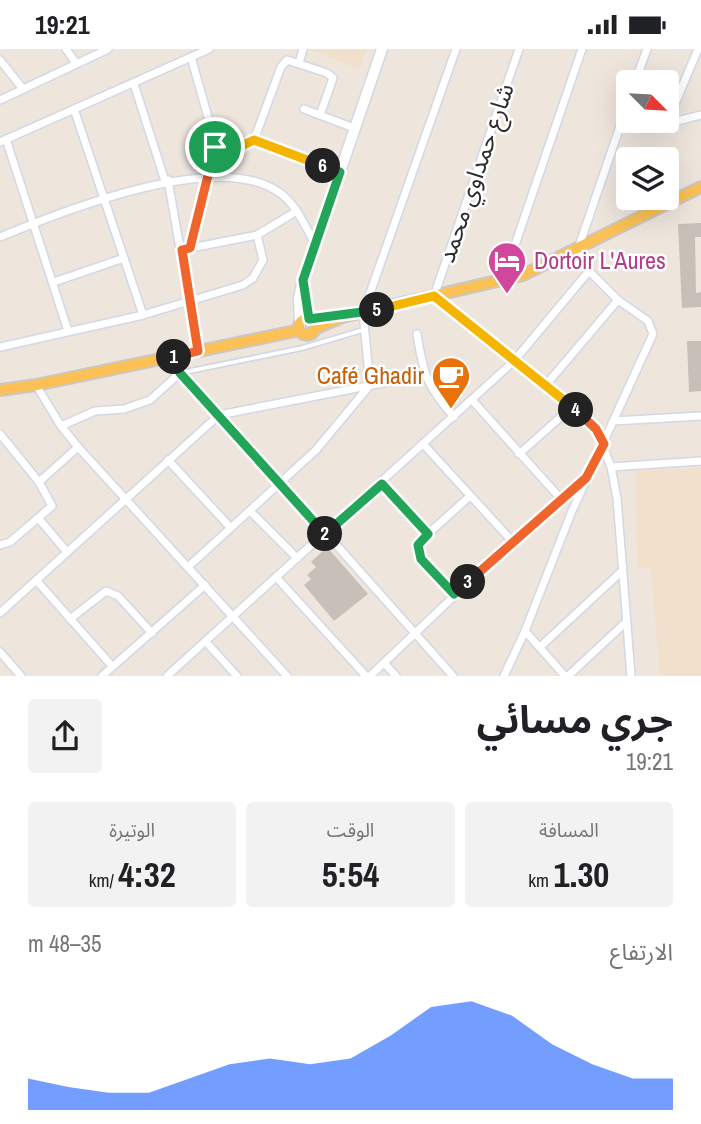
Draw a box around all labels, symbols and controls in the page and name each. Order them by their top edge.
text: 19:21 [35,7,90,42]
north arrow [616,70,679,133]
map controls [616,70,679,210]
street label: شارع حمداوي محمد [429,79,524,268]
pin [185,117,245,177]
icon: arrive [196,128,234,166]
button: layers [616,147,679,210]
pin: 6 [306,149,340,183]
text: 6 [318,152,327,178]
hotel icon: Dortoir L'Aures [486,240,528,295]
place label: Dortoir L'Aures [534,244,666,276]
pin: 5 [360,293,394,327]
text: 5 [372,296,381,322]
pin: 1 [156,339,192,375]
text: 1 [169,343,178,369]
cafe icon: Café Ghadir [430,355,472,410]
place label: Café Ghadir [317,359,424,391]
pin: 4 [558,393,594,427]
text: 4 [571,396,580,422]
pin: 2 [308,517,342,552]
text: 2 [320,520,329,546]
pin: 3 [450,565,486,599]
text: 3 [463,568,472,594]
text: جري مسائي [477,694,673,745]
button: share [28,699,102,773]
text: 19:21 [626,746,673,777]
text: الوتيرة [109,817,155,843]
text: الوقت [327,817,374,843]
text: المسافة [539,817,599,843]
text: 4:32 [118,851,176,898]
text: 5:54 [322,851,379,898]
text: 1.30 [553,851,609,898]
text: /km [89,867,118,893]
text: km [528,867,553,893]
text: 35–48 m [28,928,101,959]
text: الارتفاع [610,936,673,967]

